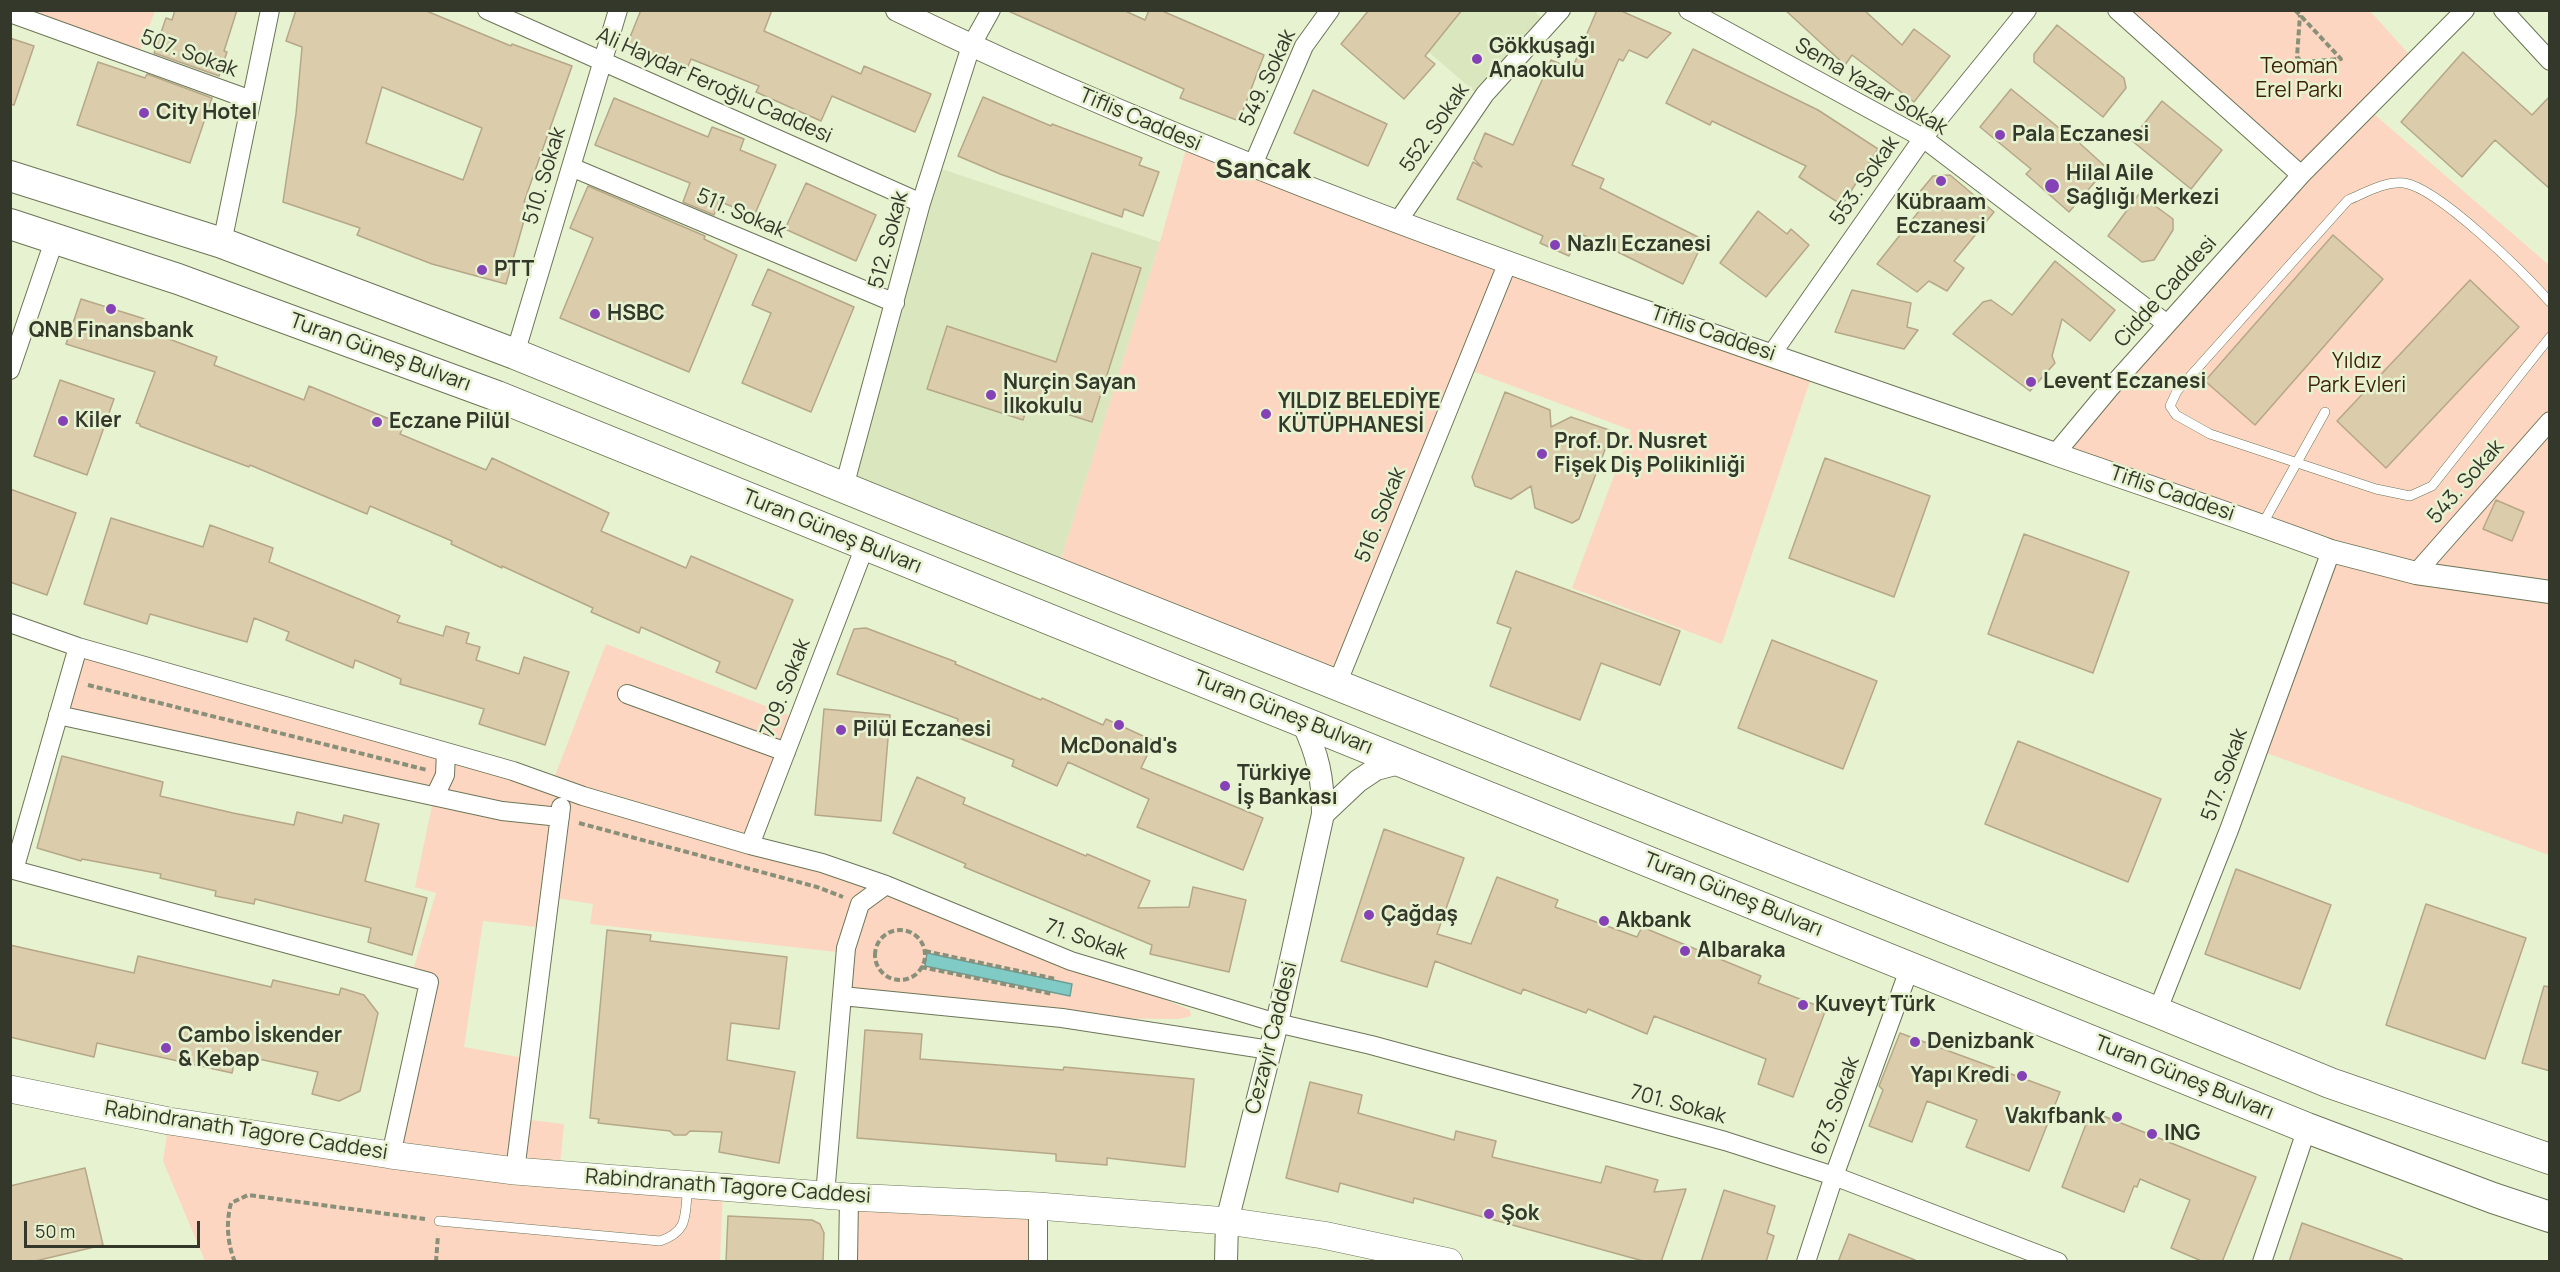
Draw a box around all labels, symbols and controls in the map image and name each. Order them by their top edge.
street label: Ali Haydar Feroğlu Caddesi [592,23,836,149]
street label: 507. Sokak [137,25,241,83]
street label: 549. Sokak [1235,25,1301,131]
street label: Sema Yazar Sokak [1790,33,1952,141]
place label: Gökkuşağı Anaokulu [1489,34,1595,84]
marker: Gökkuşağı Anaokulu [1470,52,1484,66]
park label: Teoman Erel Parkı [2255,54,2343,104]
street label: 552. Sokak [1395,79,1475,177]
street label: Tiflis Caddesi [1075,83,1205,157]
place label: City Hotel [156,100,257,126]
marker: City Hotel [137,106,151,120]
place label: Pala Eczanesi [2012,122,2149,148]
street label: 510. Sokak [518,124,572,228]
marker: Pala Eczanesi [1993,128,2007,142]
street label: 553. Sokak [1825,131,1905,231]
district label: Sancak [1215,154,1311,186]
place label: Hilal Aile Sağlığı Merkezi [2066,161,2219,211]
marker: Kübraam Eczanesi [1934,174,1948,188]
marker: Hilal Aile Sağlığı Merkezi [2043,177,2061,195]
street label: 511. Sokak [692,184,790,244]
street label: 512. Sokak [864,189,914,291]
place label: Kübraam Eczanesi [1896,190,1986,240]
street label: Cidde Caddesi [2109,231,2223,353]
place label: Nazlı Eczanesi [1567,232,1711,258]
marker: Nazlı Eczanesi [1548,238,1562,252]
place label: PTT [494,257,534,283]
marker: PTT [475,263,489,277]
place label: HSBC [607,301,665,327]
street label: Tiflis Caddesi [1647,301,1779,367]
marker: QNB Finansbank [104,302,118,316]
marker: HSBC [588,307,602,321]
street label: Turan Güneş Bulvarı [286,308,474,398]
place label: QNB Finansbank [29,318,193,344]
park label: Yıldız Park Evleri [2308,349,2406,399]
place label: Levent Eczanesi [2043,369,2206,395]
place label: Nurçin Sayan İlkokulu [1003,370,1136,420]
marker: Levent Eczanesi [2024,375,2038,389]
marker: Nurçin Sayan İlkokulu [984,388,998,402]
place label: YILDIZ BELEDİYE KÜTÜPHANESİ [1278,389,1441,439]
marker: YILDIZ BELEDİYE KÜTÜPHANESİ [1259,407,1273,421]
place label: Kiler [75,408,121,434]
place label: Eczane Pilül [389,409,510,435]
marker: Kiler [56,414,70,428]
marker: Eczane Pilül [370,415,384,429]
place label: Prof. Dr. Nusret Fişek Diş Polikinliği [1554,429,1745,479]
street label: 543. Sokak [2423,435,2509,529]
marker: Prof. Dr. Nusret Fişek Diş Polikinliği [1535,447,1549,461]
street label: Tiflis Caddesi [2106,461,2238,527]
street label: 516. Sokak [1350,464,1412,566]
street label: Turan Güneş Bulvarı [739,485,925,579]
street label: 709. Sokak [756,635,816,741]
street label: Turan Güneş Bulvarı [1190,666,1376,760]
place label: Pilül Eczanesi [853,717,991,743]
marker: McDonald's [1112,718,1126,732]
marker: Pilül Eczanesi [834,723,848,737]
street label: 517. Sokak [2197,725,2253,825]
place label: McDonald's [1061,734,1177,760]
place label: Türkiye İş Bankası [1237,761,1338,811]
marker: Türkiye İş Bankası [1218,779,1232,793]
street label: Turan Güneş Bulvarı [1640,848,1826,942]
place label: Çağdaş [1381,902,1458,928]
marker: Çağdaş [1362,908,1376,922]
place label: Akbank [1616,908,1691,934]
street label: 71. Sokak [1042,914,1130,966]
marker: Akbank [1597,914,1611,928]
place label: Albaraka [1697,938,1786,964]
marker: Albaraka [1678,944,1692,958]
street label: Cezayir Caddesi [1241,959,1303,1117]
place label: Kuveyt Türk [1815,992,1935,1018]
marker: Kuveyt Türk [1796,998,1810,1012]
place label: Cambo İskender & Kebap [178,1023,342,1073]
place label: Denizbank [1927,1029,2034,1055]
street label: Turan Güneş Bulvarı [2091,1031,2277,1125]
marker: Denizbank [1908,1035,1922,1049]
marker: Cambo İskender & Kebap [159,1041,173,1055]
street label: 673. Sokak [1807,1053,1865,1159]
place label: Yapı Kredi [1910,1063,2010,1089]
marker: Yapı Kredi [2015,1069,2029,1083]
street label: 701. Sokak [1627,1080,1729,1130]
street label: Rabindranath Tagore Caddesi [103,1096,389,1166]
place label: Vakıfbank [2005,1104,2105,1130]
marker: Vakıfbank [2110,1110,2124,1124]
place label: ING [2164,1121,2200,1147]
marker: ING [2145,1127,2159,1141]
street label: Rabindranath Tagore Caddesi [584,1164,872,1210]
place label: Şok [1501,1201,1539,1227]
marker: Şok [1482,1207,1496,1221]
scale bar [27,1209,202,1247]
text: 50 m [35,1219,75,1243]

